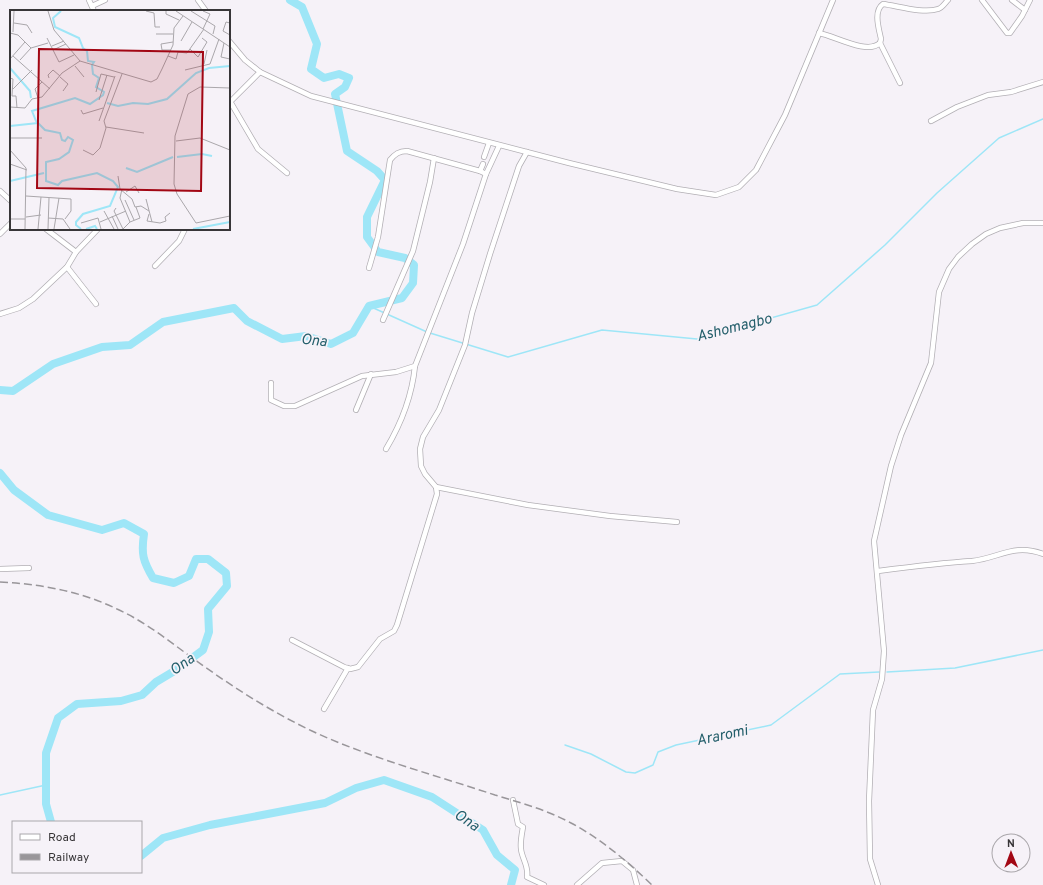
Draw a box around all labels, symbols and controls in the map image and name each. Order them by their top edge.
inset map [10,10,230,230]
water label: Ashomagbo [695,310,774,347]
water label: Ona [300,331,328,352]
water label: Ona [167,650,199,681]
water label: Araromi [695,721,751,751]
water label: Ona [450,806,483,837]
legend [12,821,142,873]
text: Road [48,830,76,846]
north arrow [991,833,1031,873]
text: N [1007,837,1015,851]
text: Railway [48,850,89,866]

